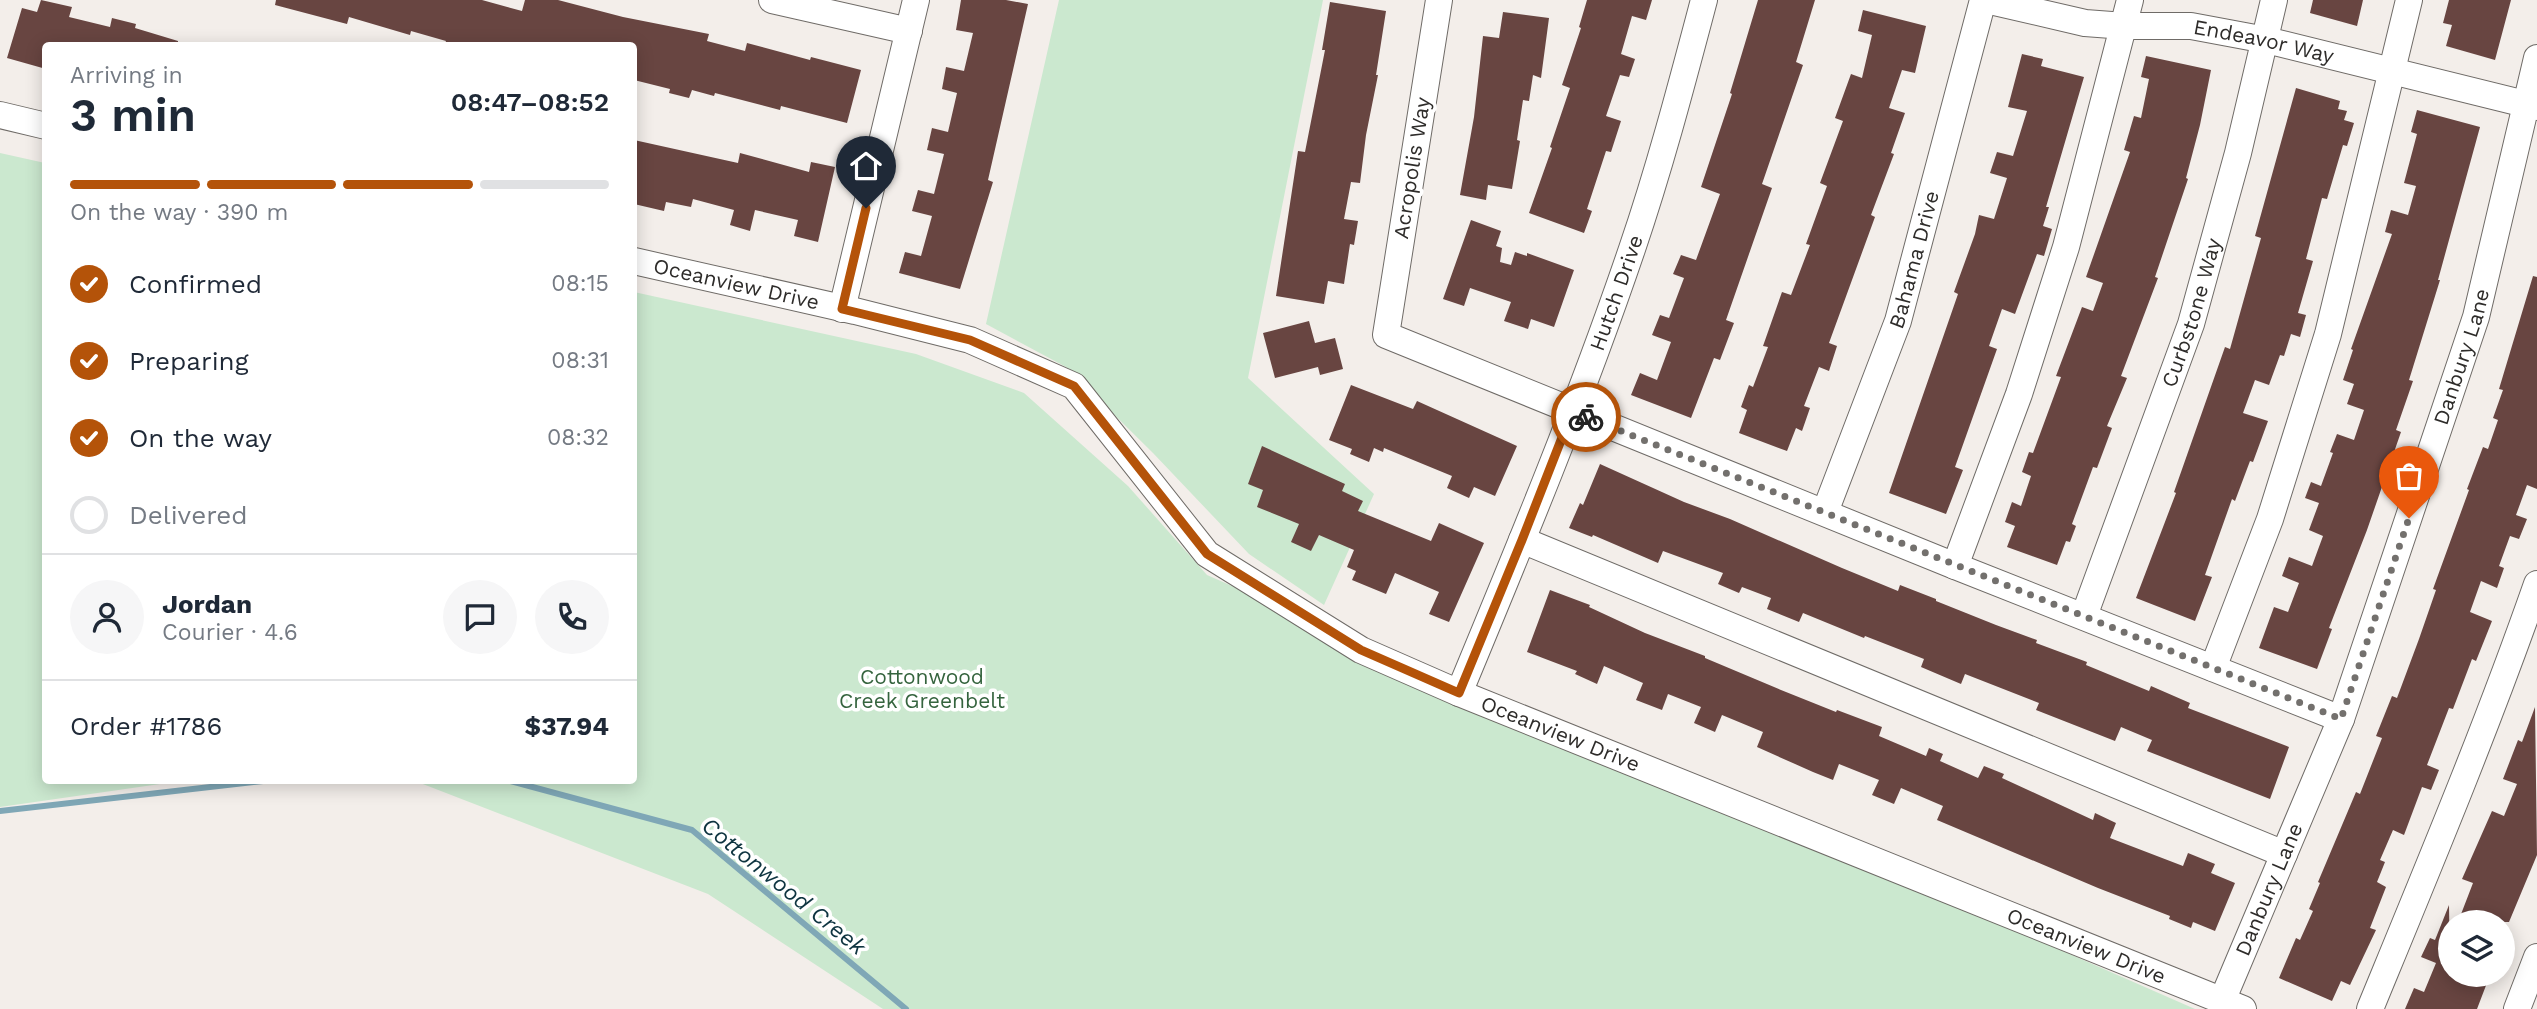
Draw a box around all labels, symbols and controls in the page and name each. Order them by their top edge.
street label: Endeavor Way [2192,14,2337,68]
text: Arriving in [70,62,183,89]
text: 08:47–08:52 [451,87,609,117]
text: 3 min [70,88,196,142]
street label: Acropolis Way [1388,95,1435,241]
pin [836,136,896,208]
icon: home [847,147,885,185]
street label: Bahama Drive [1883,188,1944,332]
text: On the way · 390 m [70,199,288,226]
street label: Hutch Drive [1584,232,1648,354]
street label: Curbstone Way [2156,235,2226,391]
street label: Oceanview Drive [651,253,822,315]
icon: check [70,265,108,303]
text: Confirmed [129,269,262,299]
text: 08:15 [551,270,609,297]
street label: Danbury Lane [2428,286,2494,428]
icon: check [70,342,108,380]
text: Preparing [129,346,249,376]
text: 08:31 [551,347,609,374]
courier [1551,382,1621,452]
icon: bike [1567,398,1605,436]
icon: check [70,419,108,457]
text: On the way [129,423,272,453]
text: 08:32 [547,424,609,451]
pin [2379,446,2439,518]
icon: bag [2390,457,2428,495]
text: Delivered [129,500,248,530]
button: person [70,580,144,654]
button: chat [443,580,517,654]
button: phone [535,580,609,654]
text: Jordan [162,589,252,619]
text: Courier · 4.6 [162,619,298,646]
park label: Cottonwood Creek Greenbelt [839,664,1005,713]
street label: Oceanview Drive [1477,690,1644,777]
text: Order #1786 [70,711,222,741]
text: $37.94 [525,711,609,741]
water label: Cottonwood Creek [696,812,872,962]
street label: Danbury Lane [2229,819,2308,960]
street label: Oceanview Drive [2003,902,2170,989]
map controls [2438,910,2515,987]
button: layers [2438,910,2515,987]

